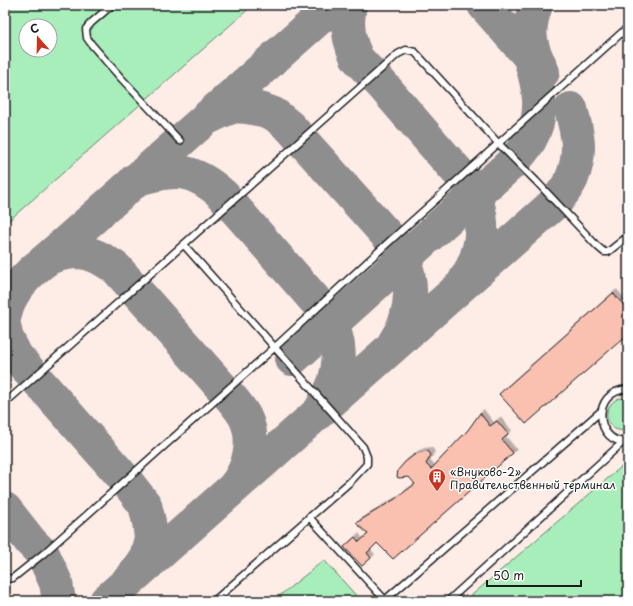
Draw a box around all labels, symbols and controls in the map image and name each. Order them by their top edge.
north arrow [18,18,58,58]
text: С [28,19,41,38]
place label: «Внуково-2» Правительственный терминал [450,463,616,493]
building icon: «Внуково-2» Правительственный терминал [427,467,447,492]
scale bar [487,562,581,588]
text: 50 m [493,566,524,584]

